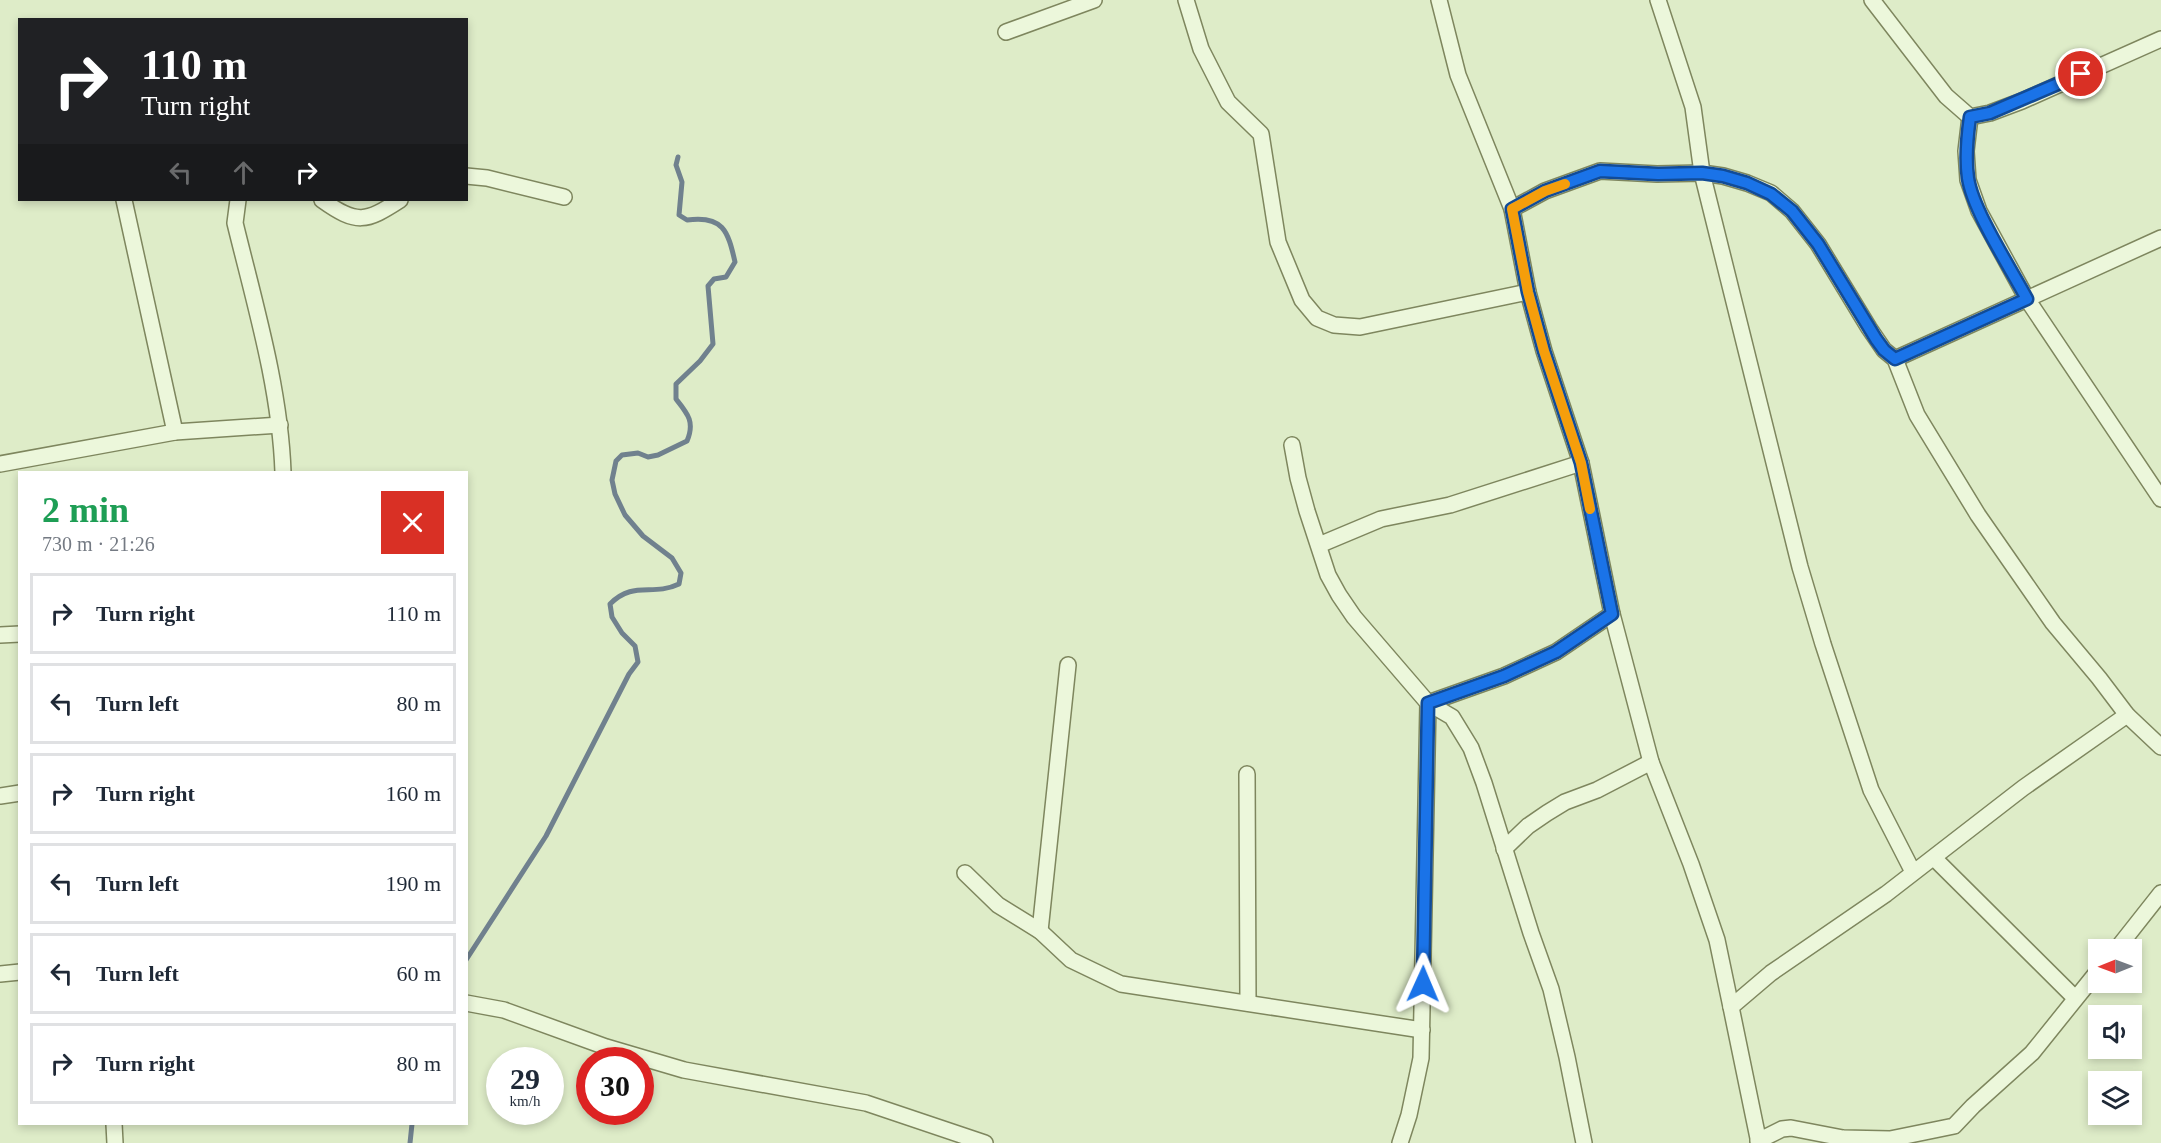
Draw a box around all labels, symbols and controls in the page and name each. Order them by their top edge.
icon: right [42,42,120,120]
text: 110 m [141,42,247,88]
pin [2055,48,2106,99]
icon: arrive [2064,57,2097,90]
text: Turn right [141,91,250,121]
icon: left [164,156,197,189]
icon: ahead [227,156,260,189]
icon: right [290,156,323,189]
text: 2 min [42,490,129,530]
button: close [381,491,444,554]
text: 730 m · 21:26 [42,533,155,555]
icon: right [45,597,78,630]
text: Turn right [96,601,195,626]
text: 110 m [386,601,441,626]
icon: left [45,687,78,720]
text: Turn left [96,691,179,716]
text: 80 m [396,691,441,716]
icon: right [45,777,78,810]
text: Turn right [96,781,195,806]
text: 160 m [385,781,441,806]
icon: left [45,867,78,900]
text: Turn left [96,871,179,896]
text: 190 m [385,871,441,896]
north arrow [2088,939,2142,993]
map controls [2088,939,2142,1125]
position arrow [1391,952,1455,1016]
icon: left [45,957,78,990]
text: Turn left [96,961,179,986]
text: 60 m [396,961,441,986]
button: sound [2088,1005,2142,1059]
icon: right [45,1047,78,1080]
speed limit sign: 30 [576,1047,654,1125]
text: Turn right [96,1051,195,1076]
text: 80 m [396,1051,441,1076]
text: 29 [510,1062,540,1095]
button: layers [2088,1071,2142,1125]
text: km/h [510,1093,540,1109]

